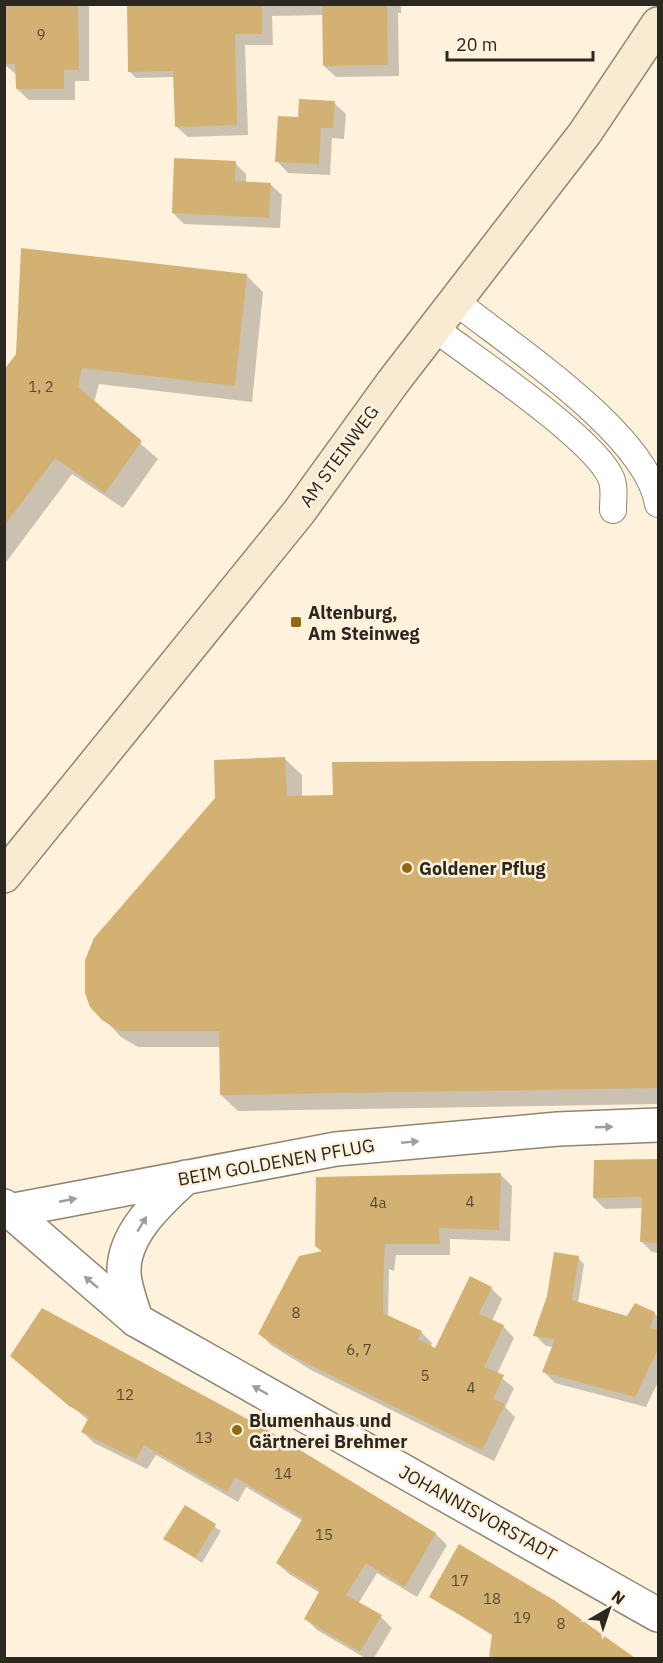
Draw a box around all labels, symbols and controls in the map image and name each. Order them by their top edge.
scale bar [447,24,592,62]
house number: 9 [36,25,46,44]
text: 20 m [456,33,498,56]
house number: 1, 2 [28,377,54,396]
street label: AM STEINWEG [294,401,384,511]
place label: Altenburg, Am Steinweg [308,601,420,645]
marker: Altenburg, Am Steinweg [289,615,303,629]
place label: Goldener Pflug [419,857,545,880]
marker: Goldener Pflug [400,861,414,875]
one-way arrow [594,1122,613,1132]
street label: BEIM GOLDENEN PFLUG [176,1133,376,1191]
one-way arrow [400,1137,419,1147]
house number: 4 [465,1192,475,1211]
house number: 4a [369,1193,387,1212]
one-way arrow [59,1195,78,1204]
one-way arrow [137,1216,148,1233]
one-way arrow [84,1276,99,1289]
house number: 8 [291,1303,301,1322]
house number: 6, 7 [346,1340,372,1359]
house number: 5 [420,1366,430,1385]
house number: 4 [466,1378,476,1397]
house number: 12 [116,1385,134,1404]
one-way arrow [251,1385,268,1395]
place label: Blumenhaus und Gärtnerei Brehmer [249,1409,407,1453]
marker: Blumenhaus und Gärtnerei Brehmer [230,1423,244,1437]
house number: 13 [195,1428,213,1447]
street label: JOHANNISVORSTADT [395,1460,561,1566]
house number: 14 [274,1464,292,1483]
house number: 15 [315,1525,333,1544]
house number: 17 [451,1571,469,1590]
north arrow [579,1579,639,1639]
text: N [608,1586,629,1609]
house number: 18 [483,1589,501,1608]
house number: 19 [513,1608,531,1627]
house number: 8 [556,1614,566,1633]

